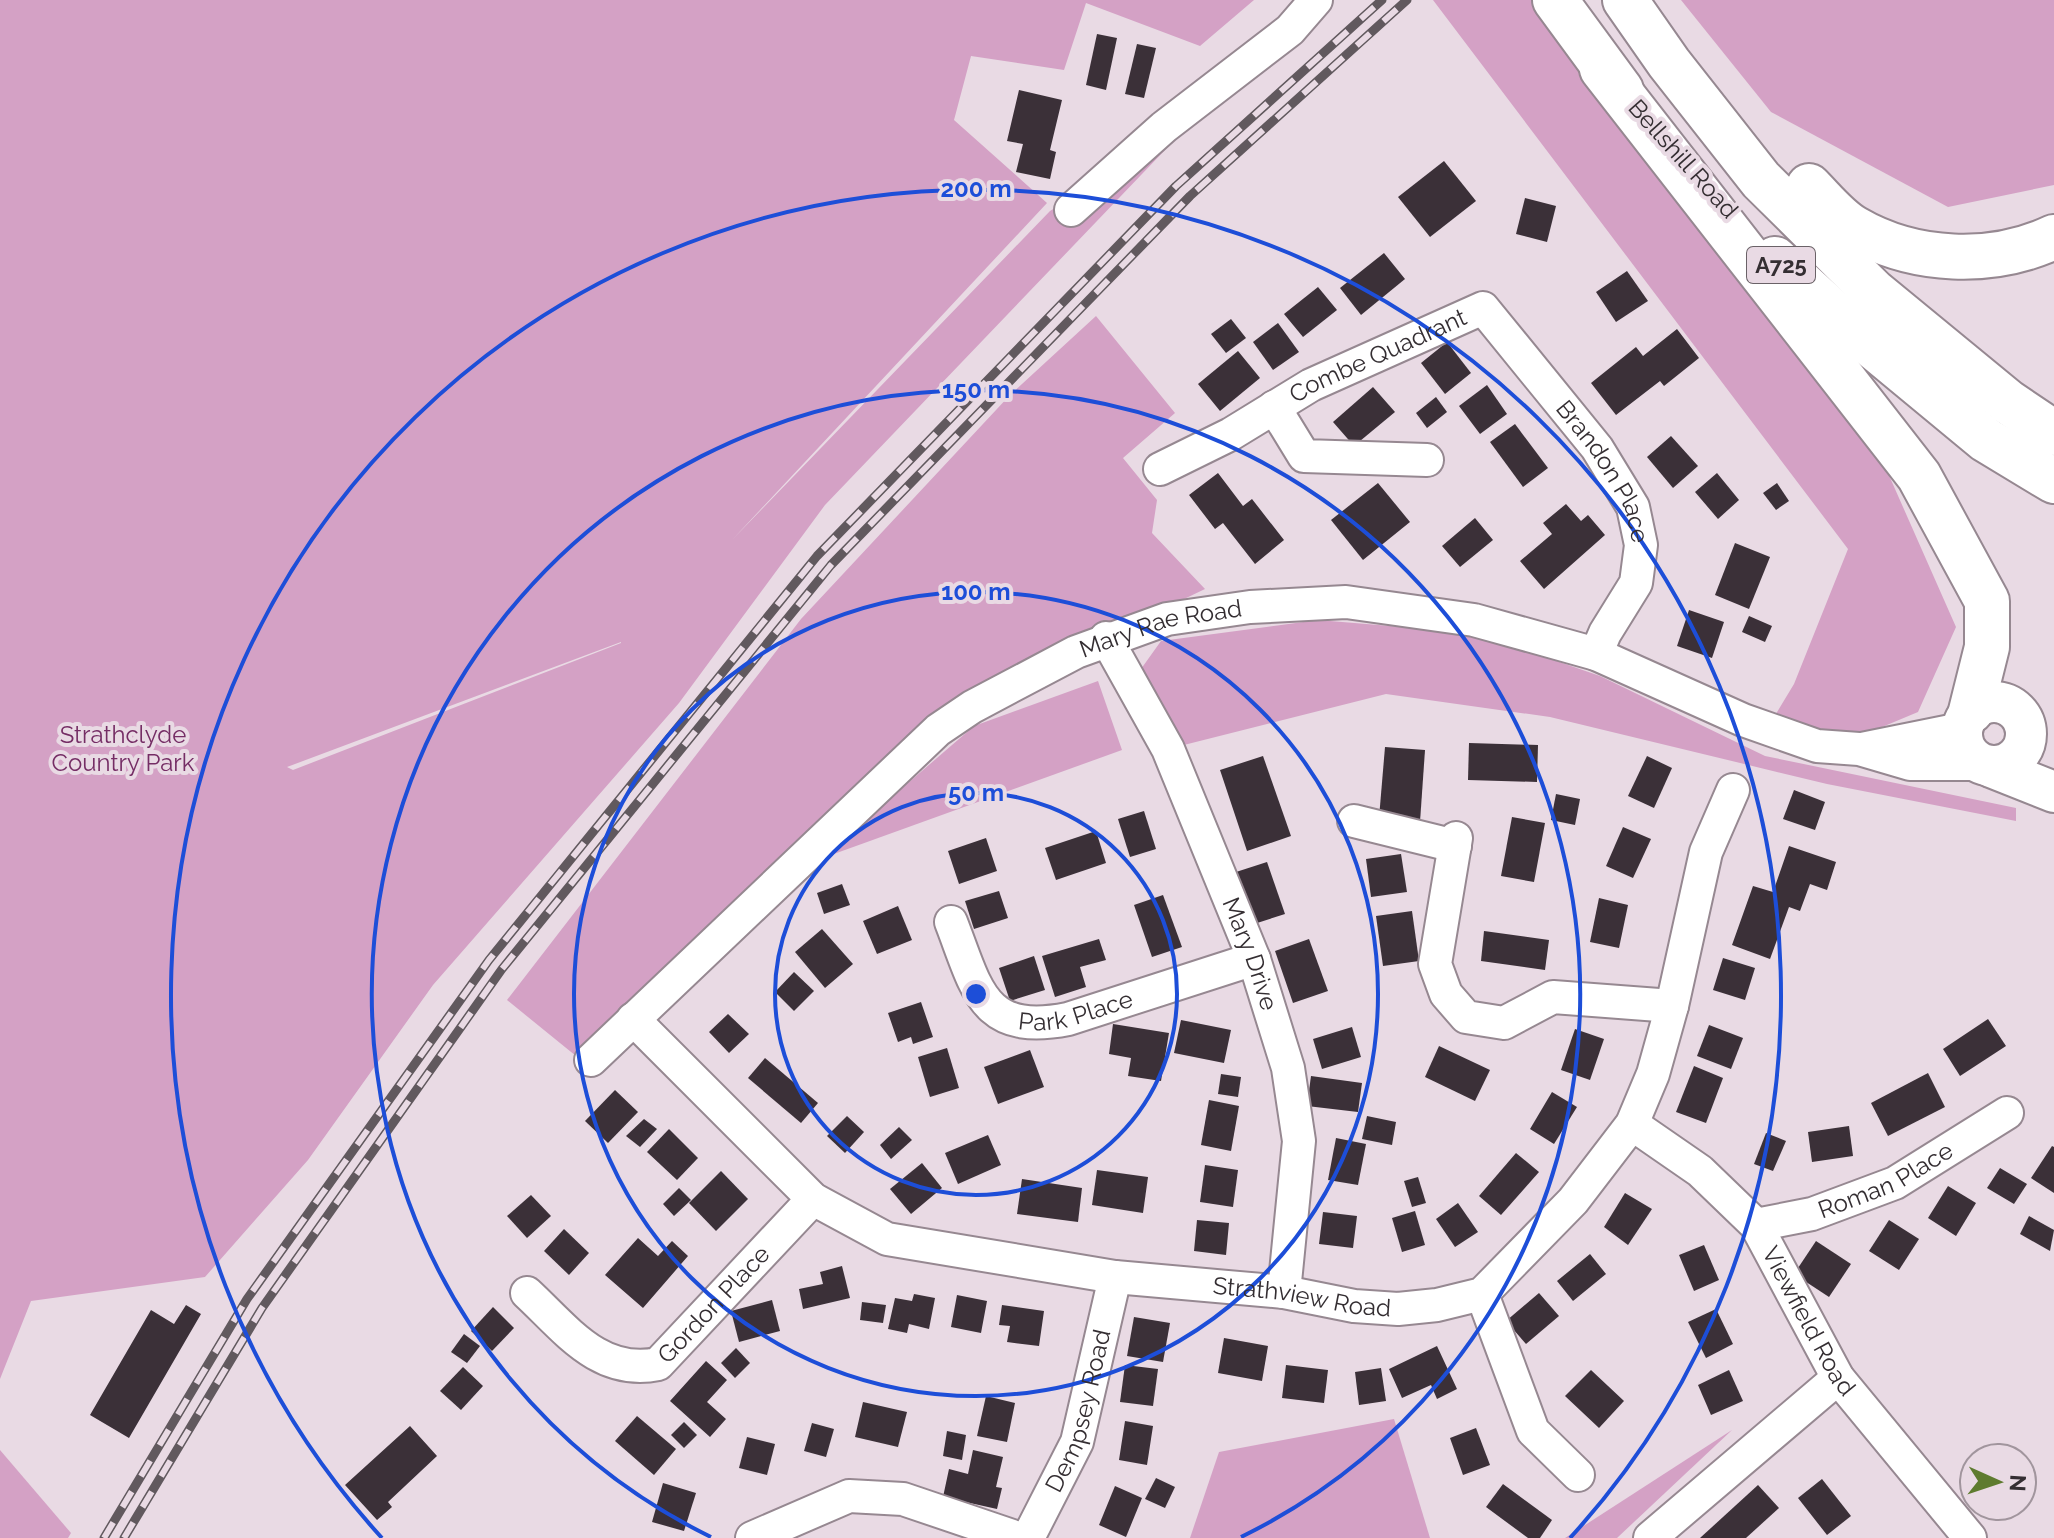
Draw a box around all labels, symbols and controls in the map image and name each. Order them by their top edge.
street label: Bellshill Road [1622,93,1744,224]
text: 200 m [940,174,1012,203]
road number: A725 [1747,247,1815,283]
street label: Combe Quadrant [1284,302,1471,409]
text: 150 m [942,375,1010,404]
street label: Brandon Place [1550,394,1655,545]
text: 100 m [941,577,1011,606]
street label: Mary Rae Road [1075,593,1244,664]
park label: Strathclyde Country Park [52,720,195,777]
text: 50 m [948,778,1004,807]
street label: Mary Drive [1216,893,1284,1014]
centre of rings [962,980,990,1008]
street label: Park Place [1017,984,1136,1037]
street label: Roman Place [1814,1136,1958,1224]
street label: Gordon Place [651,1239,776,1369]
street label: Viewfield Road [1756,1241,1862,1402]
street label: Strathview Road [1212,1271,1392,1322]
street label: Dempsey Road [1039,1327,1116,1497]
north arrow [1958,1442,2038,1522]
text: N [2005,1474,2031,1492]

